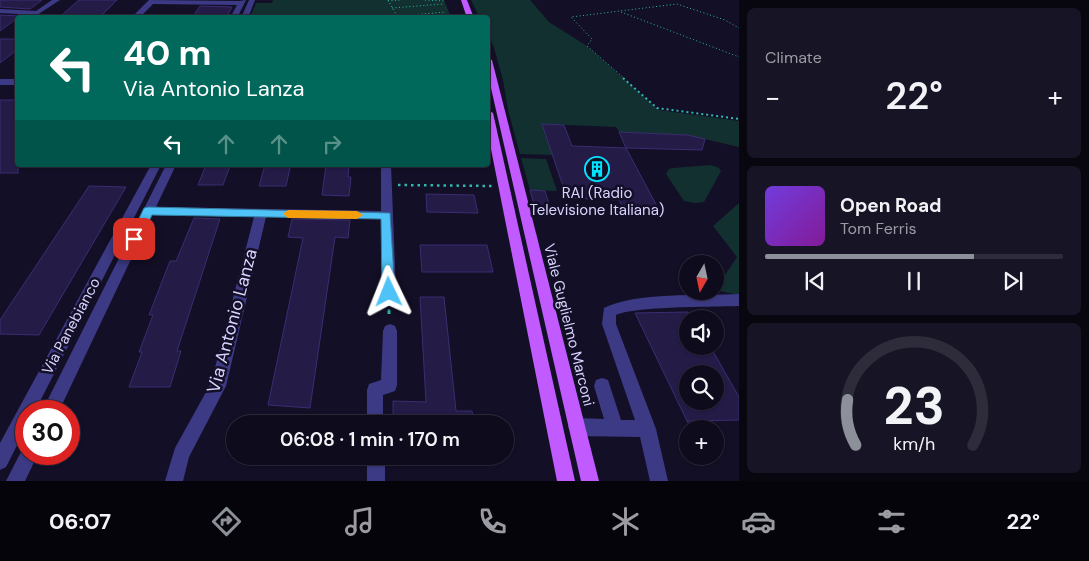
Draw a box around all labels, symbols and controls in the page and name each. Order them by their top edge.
text: 40 m [123,30,212,76]
icon: left [40,35,105,100]
text: Climate [765,47,822,68]
text: 22° [885,71,943,121]
text: Via Antonio Lanza [123,74,304,103]
text: − [765,79,780,116]
text: + [1048,79,1063,116]
icon: left [159,130,187,158]
icon: ahead [212,130,240,158]
icon: ahead [265,130,293,158]
icon: right [318,130,346,158]
building icon: RAI (Radio Televisione Italiana) [584,156,610,182]
place label: RAI (Radio Televisione Italiana) [530,183,664,220]
text: Open Road [840,193,942,218]
pin [113,218,155,260]
text: Tom Ferris [840,218,917,239]
icon: arrive [120,225,148,253]
street label: Viale Guglielmo Marconi [539,242,599,408]
street label: Via Antonio Lanza [201,246,263,396]
north arrow [679,255,724,300]
map controls [679,255,724,465]
position arrow [362,265,414,317]
icon: previous [801,267,829,295]
icon: pause [900,267,928,295]
icon: next [999,267,1027,295]
street label: Via Panebianco [37,274,105,378]
button: sound [679,310,724,355]
button: search [679,365,724,410]
text: 23 [883,372,945,440]
speed limit sign: 30 [15,400,80,465]
button: + [679,420,724,465]
text: 06:08 · 1 min · 170 m [280,427,460,452]
text: km/h [893,432,935,456]
icon: directions [209,504,244,539]
icon: music [342,504,377,539]
icon: phone [475,504,510,539]
icon: climate [608,504,643,539]
icon: car [741,504,776,539]
icon: filters [874,504,909,539]
text: 06:07 [49,507,111,536]
text: 22° [1007,507,1040,536]

